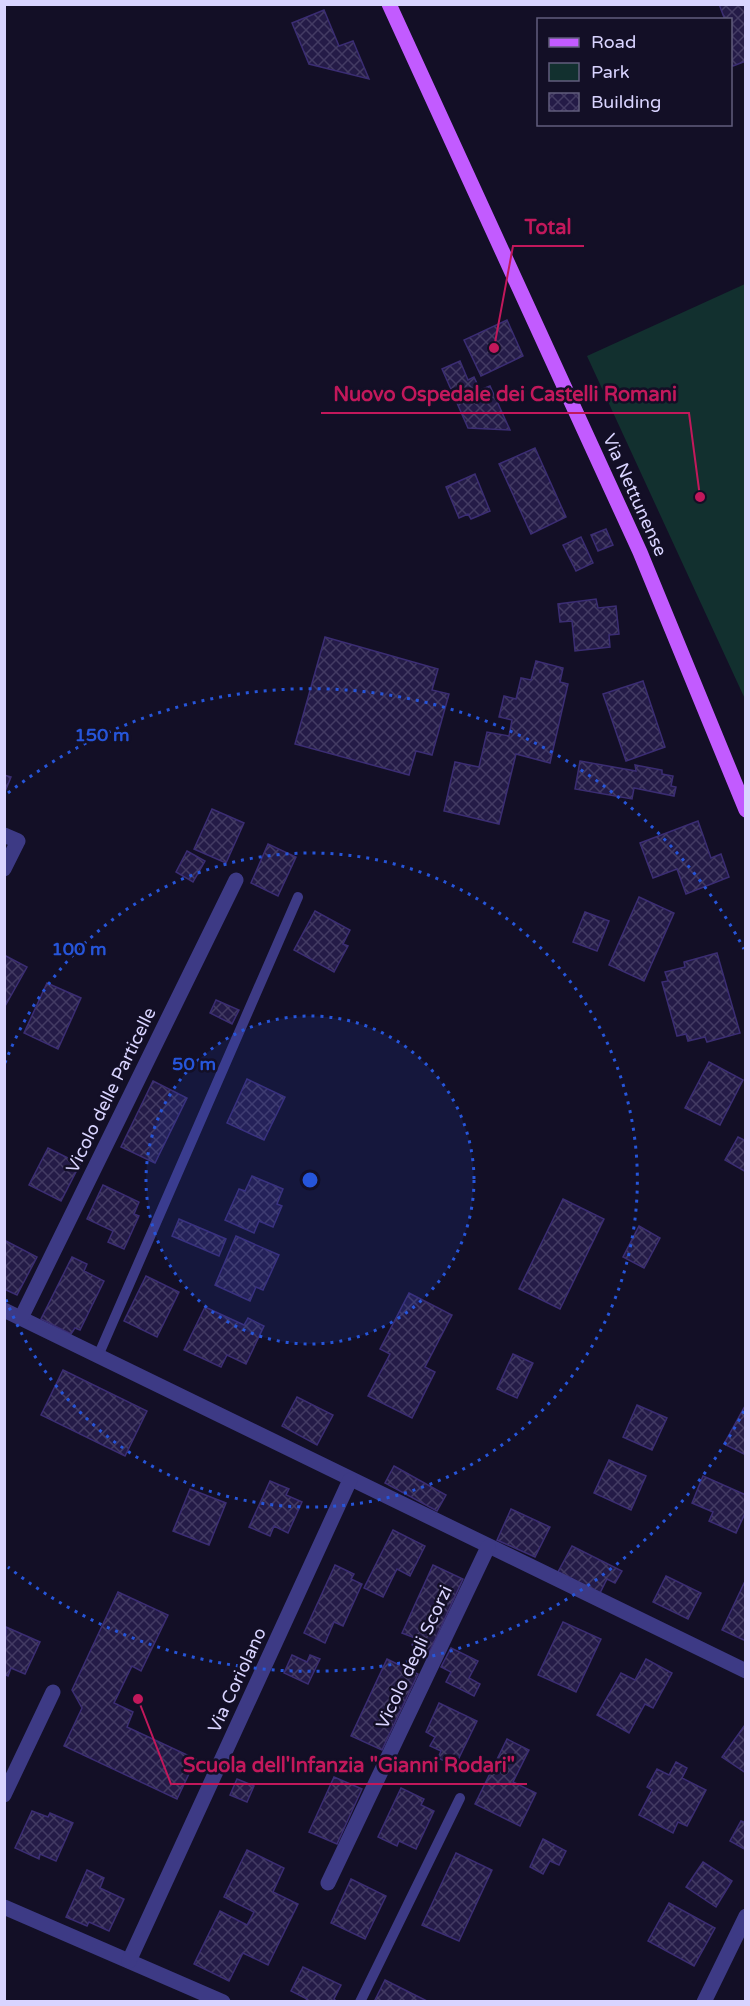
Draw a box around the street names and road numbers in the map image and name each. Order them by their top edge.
street label: Via Nettunense [598,430,672,560]
street label: Vicolo delle Particelle [61,1004,161,1176]
street label: Vicolo degli Scorzi [371,1582,457,1732]
street label: Via Coriolano [203,1624,271,1736]

